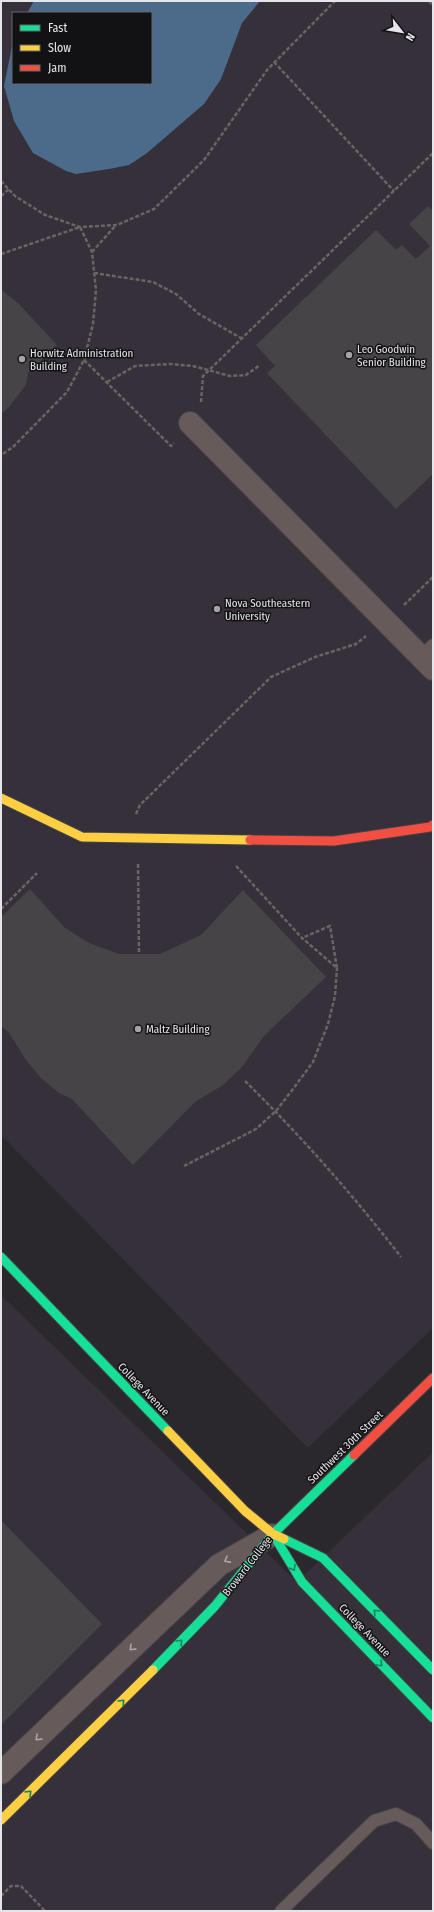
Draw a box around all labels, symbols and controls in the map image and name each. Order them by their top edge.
legend [12,12,152,84]
north arrow [382,12,422,52]
text: Fast [48,21,67,35]
text: N [403,31,417,43]
text: Slow [48,41,71,55]
text: Jam [48,61,66,75]
place label: Leo Goodwin Senior Building [357,343,427,369]
place label: Horwitz Administration Building [30,347,133,373]
marker: Leo Goodwin Senior Building [344,350,354,360]
marker: Horwitz Administration Building [17,354,27,364]
place label: Nova Southeastern University [225,597,310,623]
marker: Nova Southeastern University [212,604,222,614]
place label: Maltz Building [146,1023,210,1036]
marker: Maltz Building [133,1024,143,1034]
street label: College Avenue [115,1360,172,1418]
street label: Southwest 30th Street [305,1408,386,1487]
street label: Broward College [220,1534,275,1599]
one-way arrow [224,1556,231,1563]
one-way arrow [289,1564,296,1571]
street label: College Avenue [336,1601,393,1659]
one-way arrow [373,1609,381,1617]
one-way arrow [175,1639,183,1647]
one-way arrow [129,1643,137,1651]
one-way arrow [375,1659,383,1667]
one-way arrow [117,1699,124,1707]
one-way arrow [35,1733,43,1741]
one-way arrow [24,1790,32,1798]

